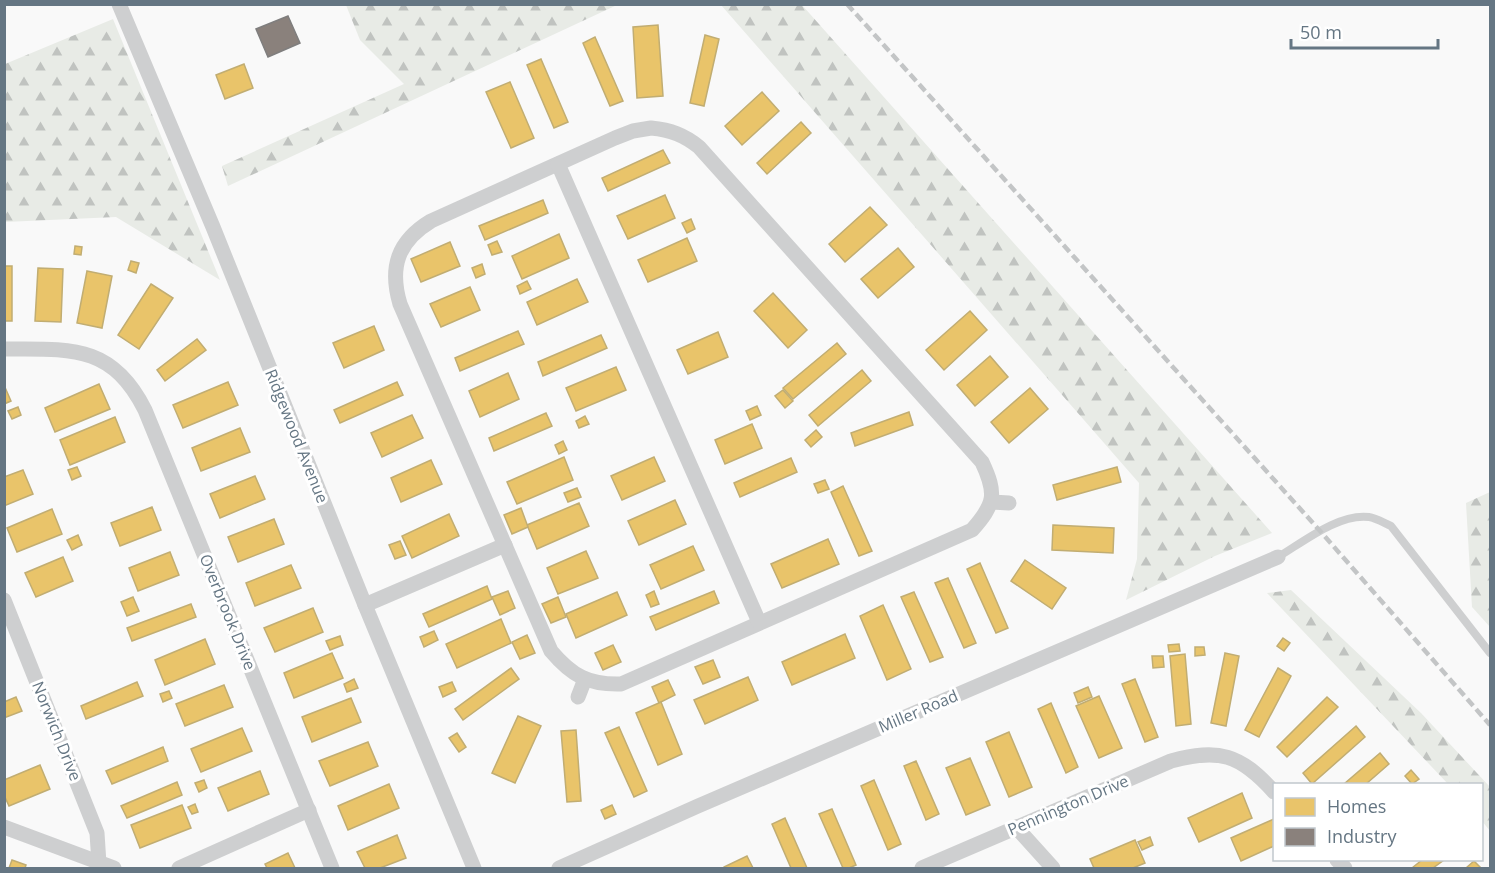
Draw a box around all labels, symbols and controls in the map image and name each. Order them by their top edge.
scale bar [1291,12,1438,50]
text: 50 m [1300,20,1342,44]
street label: Ridgewood Avenue [260,366,334,506]
street label: Overbrook Drive [195,551,261,673]
street label: Norwich Drive [27,678,87,784]
street label: Miller Road [875,684,961,738]
street label: Pennington Drive [1004,770,1132,840]
legend [1273,783,1483,861]
text: Homes [1327,794,1386,818]
text: Industry [1327,824,1397,848]

